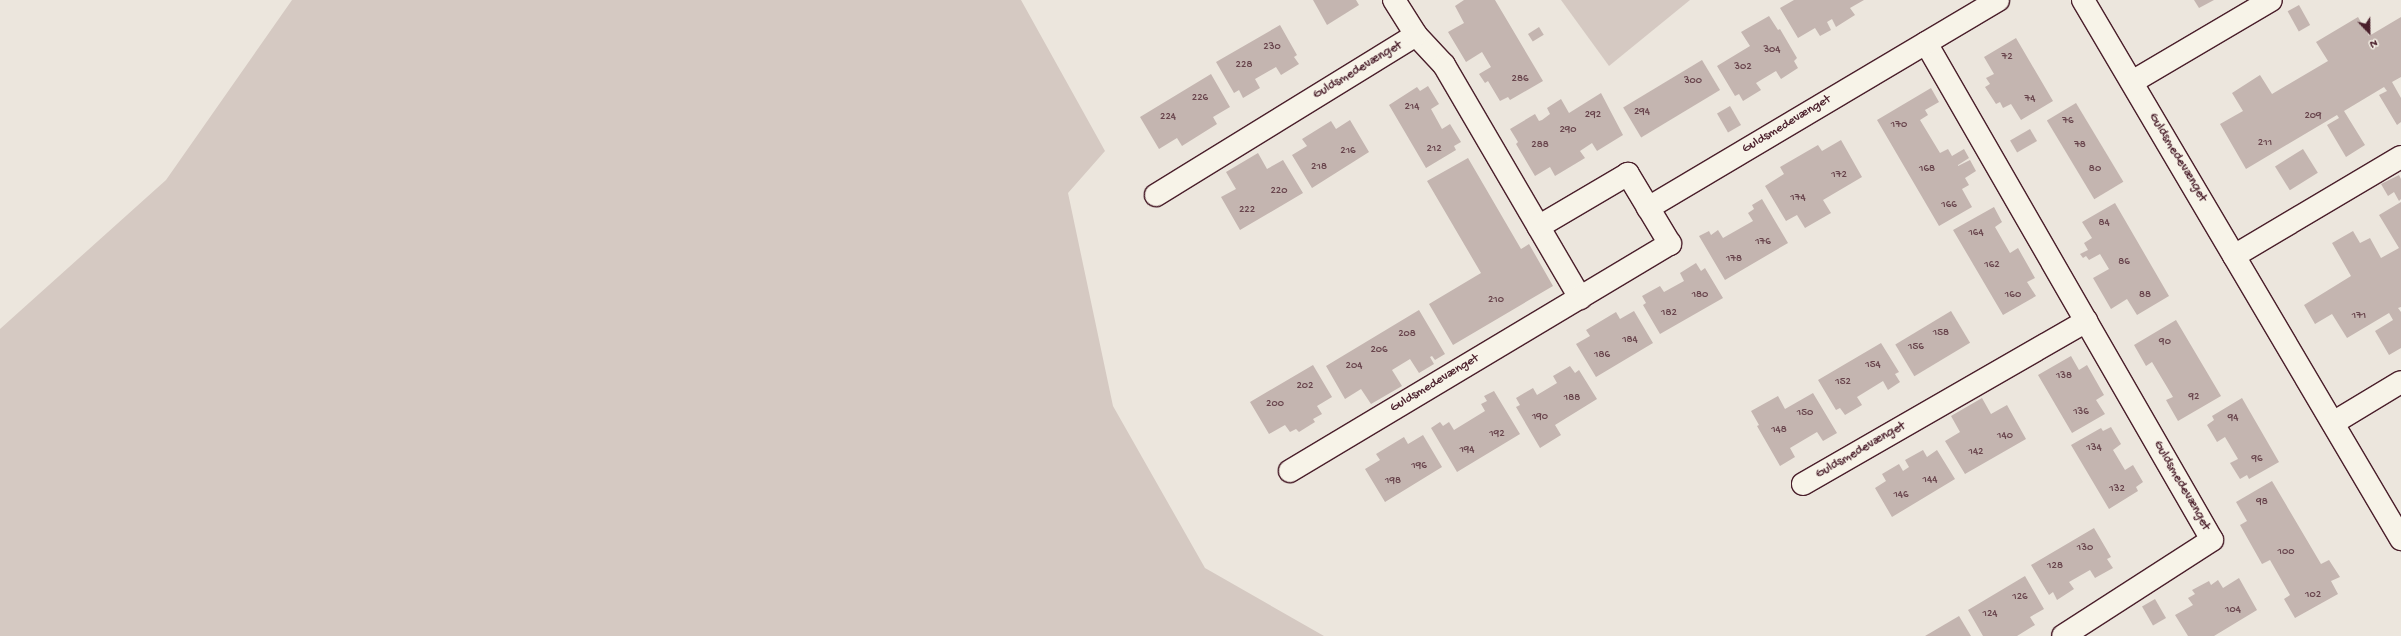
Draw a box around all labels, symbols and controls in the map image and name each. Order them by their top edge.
north arrow [2349,12,2389,52]
text: N [2368,36,2379,50]
street label: Guldsmedevænget [1311,38,1405,104]
house number: 230 [1263,40,1281,54]
house number: 304 [1763,43,1781,57]
house number: 72 [2001,50,2013,64]
house number: 228 [1236,58,1252,72]
house number: 302 [1734,60,1752,74]
house number: 286 [1512,72,1528,86]
house number: 300 [1684,74,1702,88]
house number: 226 [1192,91,1208,105]
street label: Guldsmedevænget [1740,92,1834,158]
house number: 74 [2025,92,2035,106]
house number: 214 [1404,100,1420,114]
house number: 294 [1634,105,1650,119]
house number: 292 [1585,108,1601,122]
house number: 209 [2304,109,2322,123]
house number: 224 [1160,110,1176,124]
street label: Guldsmedevænget [2144,111,2210,205]
house number: 76 [2062,114,2074,128]
house number: 170 [1891,118,1907,132]
house number: 290 [1559,123,1577,137]
house number: 211 [2258,136,2272,150]
house number: 288 [1531,138,1549,152]
house number: 78 [2074,138,2086,152]
house number: 212 [1426,142,1442,156]
house number: 216 [1340,144,1356,158]
house number: 218 [1311,160,1327,174]
house number: 168 [1919,162,1935,176]
house number: 80 [2089,162,2101,176]
house number: 172 [1831,168,1847,182]
house number: 220 [1270,184,1288,198]
house number: 174 [1790,191,1806,205]
house number: 166 [1941,198,1957,212]
house number: 222 [1239,203,1255,217]
house number: 84 [2098,216,2110,230]
house number: 164 [1968,226,1984,240]
house number: 176 [1755,235,1771,249]
house number: 178 [1726,252,1742,266]
house number: 86 [2118,255,2130,269]
house number: 162 [1984,258,2000,272]
house number: 180 [1692,288,1708,302]
house number: 160 [2005,288,2021,302]
house number: 88 [2139,288,2151,302]
house number: 210 [1488,293,1504,307]
house number: 182 [1661,306,1677,320]
house number: 171 [2352,309,2366,323]
house number: 158 [1933,326,1949,340]
house number: 208 [1398,327,1416,341]
house number: 184 [1622,333,1638,347]
house number: 90 [2159,335,2171,349]
house number: 156 [1908,340,1924,354]
house number: 206 [1370,343,1388,357]
house number: 186 [1594,348,1610,362]
street label: Guldsmedevænget [1388,351,1482,417]
house number: 154 [1865,358,1881,372]
house number: 204 [1346,359,1362,373]
house number: 138 [2056,369,2072,383]
house number: 152 [1835,375,1851,389]
house number: 202 [1296,379,1314,393]
house number: 92 [2189,390,2199,404]
house number: 188 [1564,391,1580,405]
house number: 200 [1266,397,1284,411]
house number: 136 [2073,405,2089,419]
house number: 150 [1797,406,1813,420]
house number: 190 [1532,410,1548,424]
house number: 94 [2228,411,2238,425]
street label: Guldsmedevænget [1813,419,1909,483]
house number: 148 [1771,423,1787,437]
house number: 192 [1489,427,1505,441]
house number: 140 [1997,429,2013,443]
street label: Guldsmedevænget [2149,438,2213,534]
house number: 134 [2086,441,2102,455]
house number: 194 [1459,443,1475,457]
house number: 142 [1968,445,1984,459]
house number: 96 [2251,452,2263,466]
house number: 196 [1411,459,1427,473]
house number: 144 [1923,473,1937,487]
house number: 198 [1385,474,1401,488]
house number: 132 [2109,482,2125,496]
house number: 146 [1893,488,1909,502]
house number: 98 [2256,495,2268,509]
house number: 130 [2077,541,2093,555]
house number: 100 [2278,545,2294,559]
house number: 128 [2047,559,2063,573]
house number: 102 [2305,588,2321,602]
house number: 126 [2012,590,2028,604]
house number: 104 [2225,603,2241,617]
house number: 124 [1982,607,1998,621]

